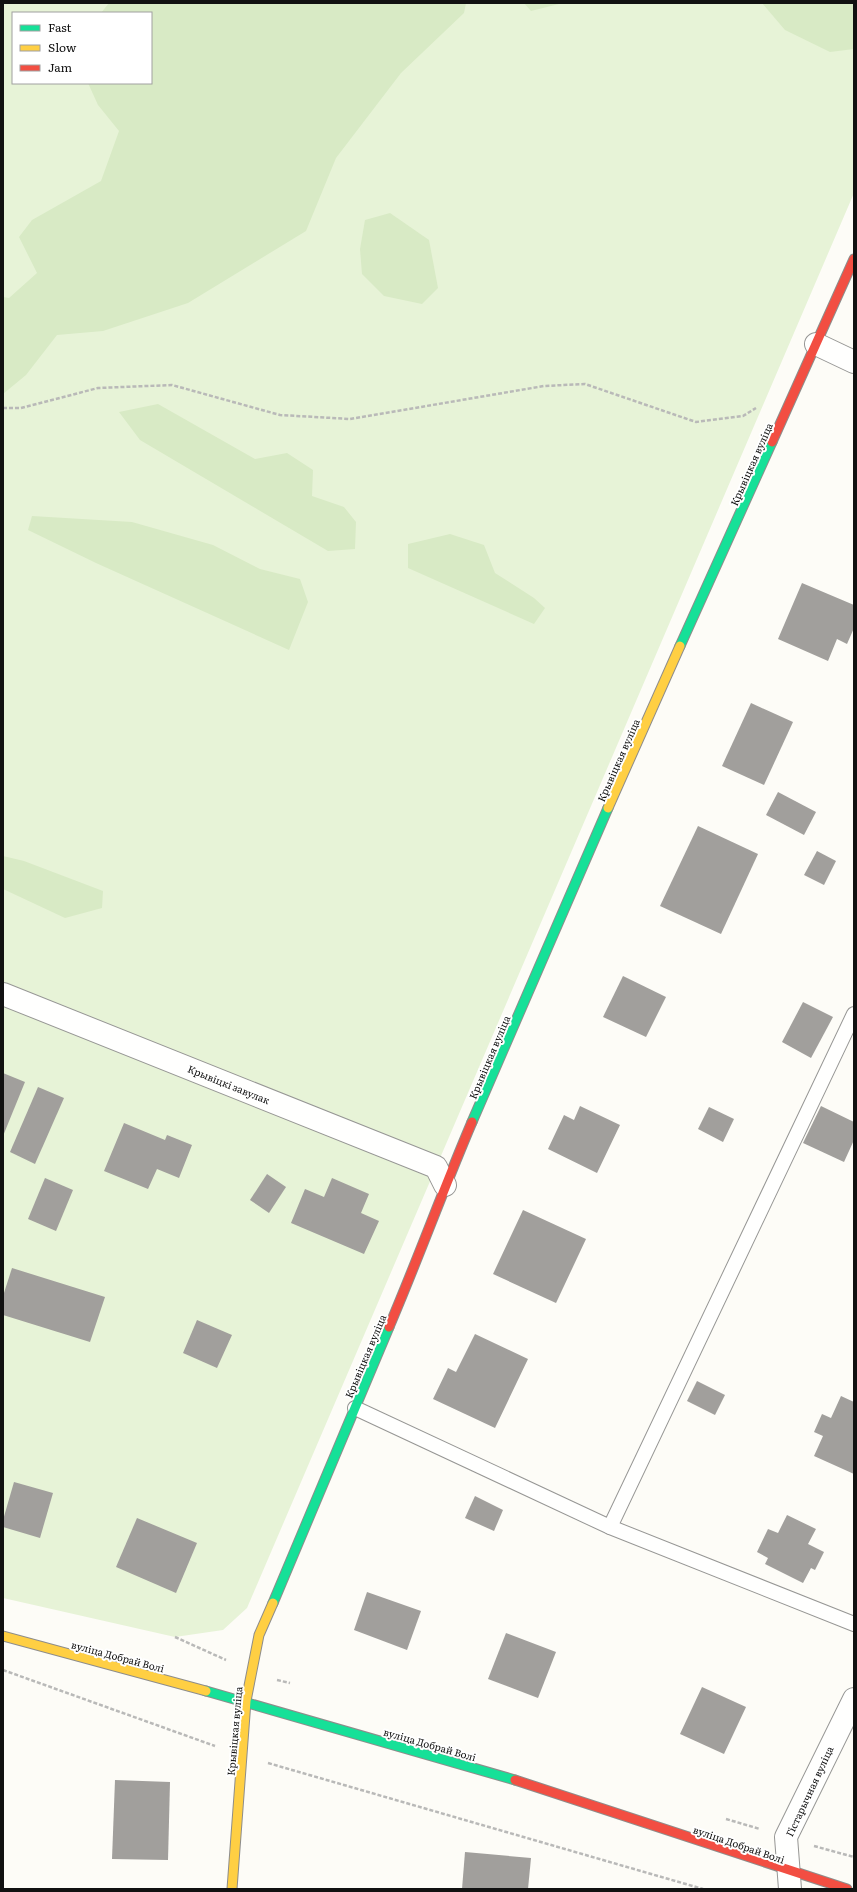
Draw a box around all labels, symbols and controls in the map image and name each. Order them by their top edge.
legend [12,12,152,84]
text: Fast [48,18,72,36]
text: Slow [48,38,77,56]
text: Jam [48,58,73,76]
street label: Крывіцкая вуліца [726,420,776,508]
street label: Крывіцкая вуліца [593,716,643,804]
street label: Крывіцкая вуліца [465,1012,514,1101]
street label: Крывіцкі завулак [186,1061,272,1107]
street label: Крывіцкая вуліца [341,1311,390,1400]
street label: вуліца Добрай Волі [70,1636,167,1676]
street label: Крывіцкая вуліца [223,1685,245,1776]
street label: вуліца Добрай Волі [382,1724,479,1765]
street label: Гістарычная вуліца [781,1743,837,1839]
street label: вуліца Добрай Волі [691,1821,787,1867]

